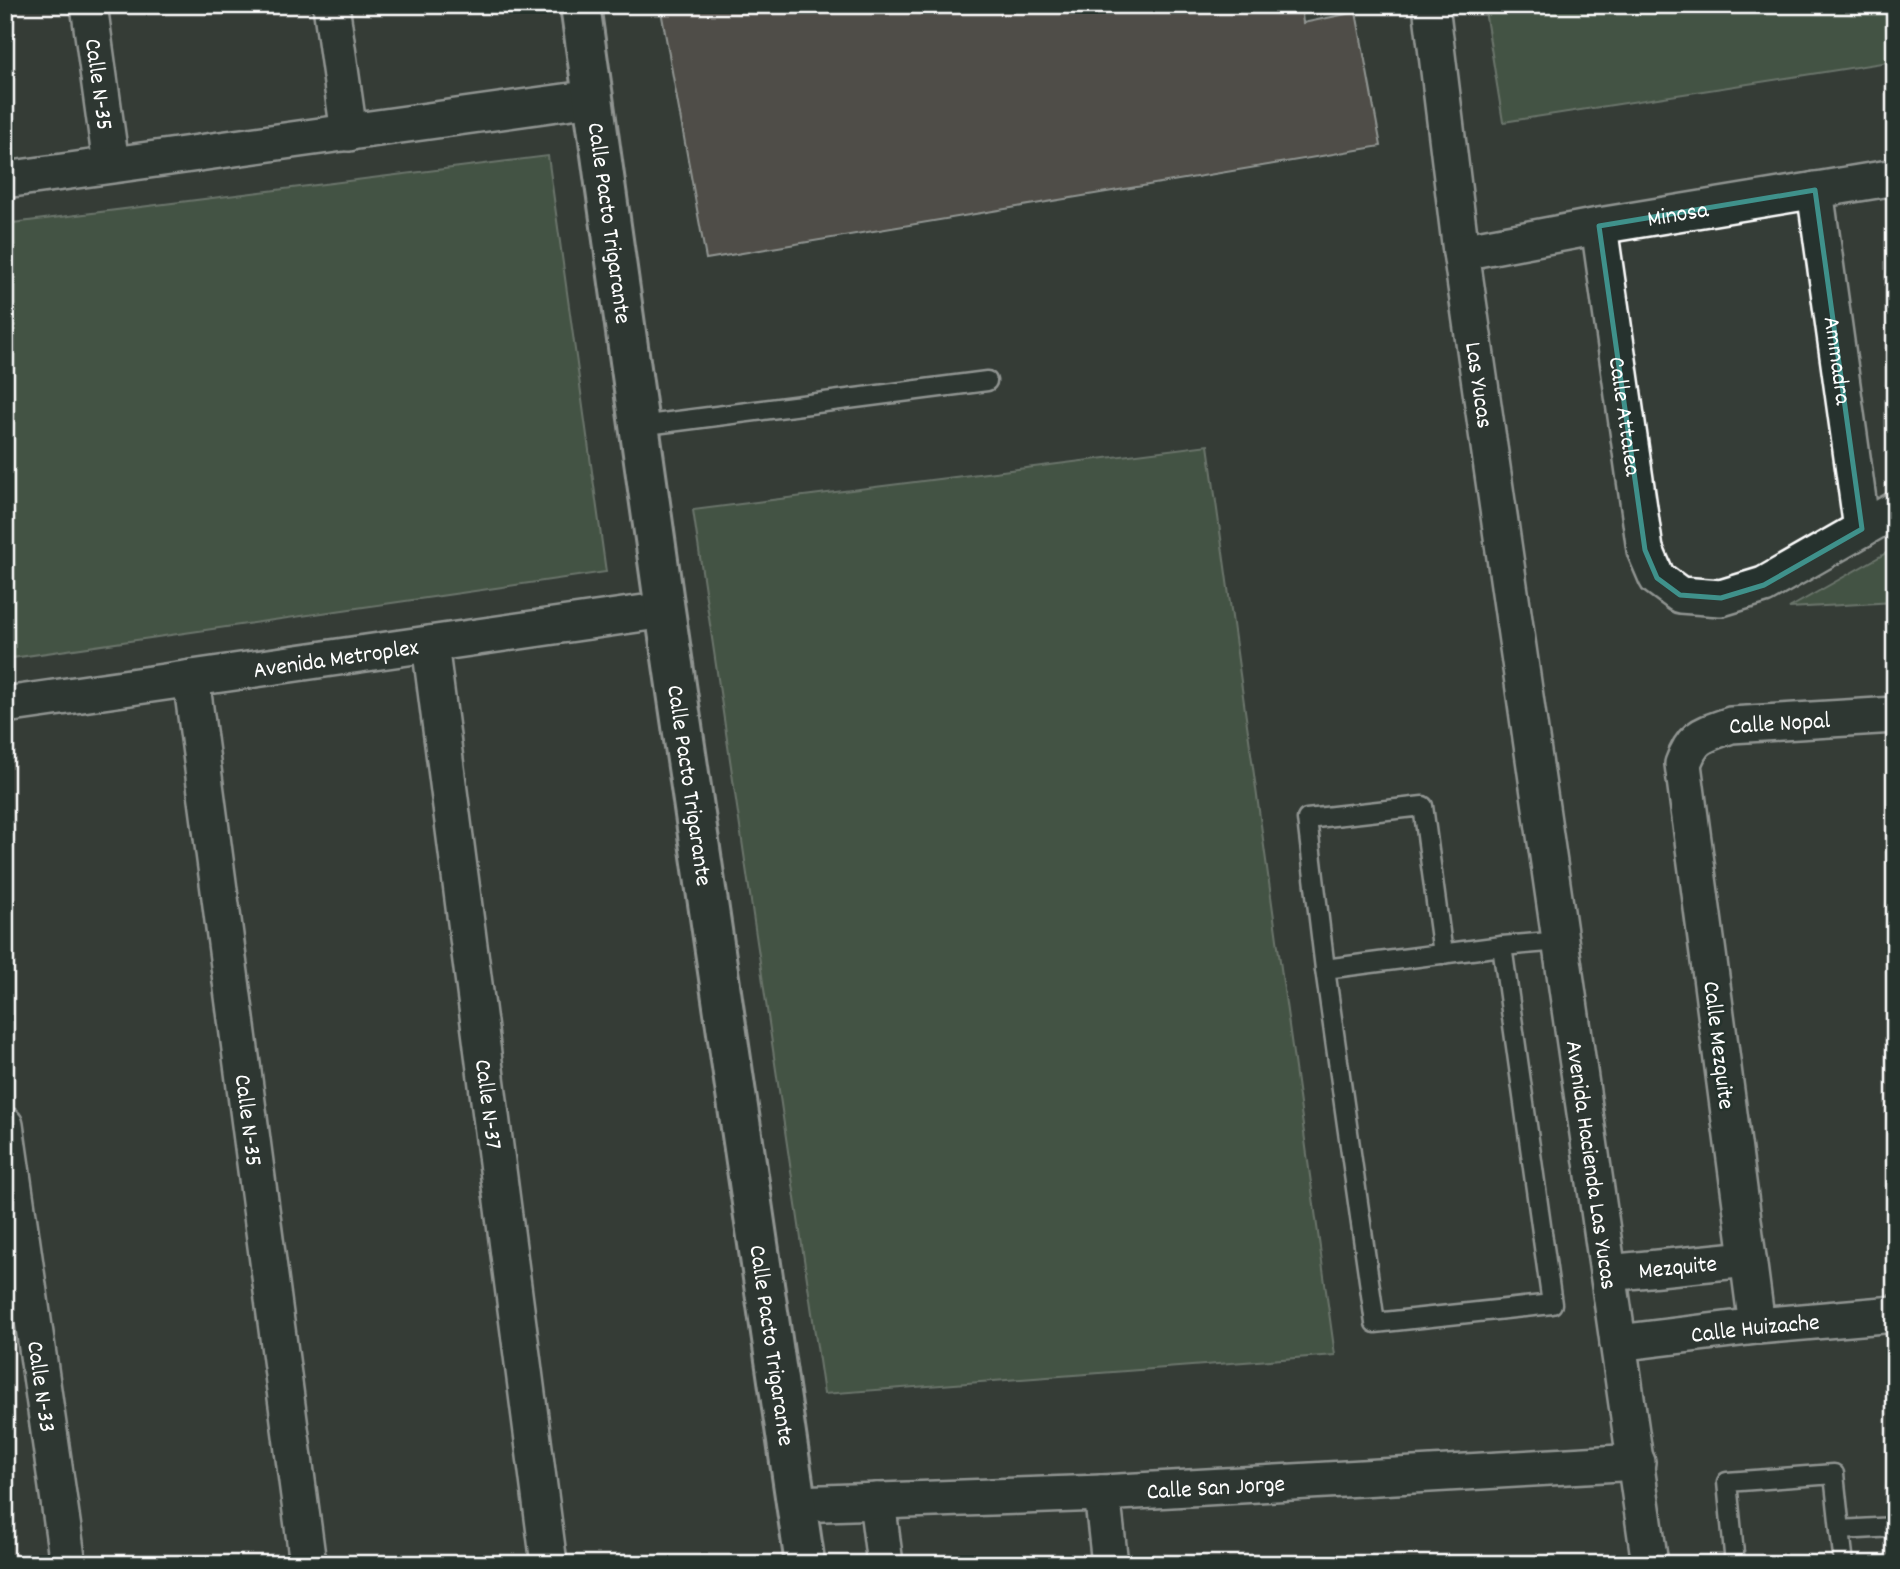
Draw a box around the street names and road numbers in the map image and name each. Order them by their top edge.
street label: Calle N-35 [74,37,120,133]
street label: Calle Pacto Trigarante [577,120,639,326]
street label: Minosa [1645,194,1712,238]
street label: Ammadra [1813,314,1859,408]
street label: Las Yucas [1454,340,1500,431]
street label: Calle Attalea [1598,355,1648,479]
street label: Avenida Metroplex [251,632,421,689]
street label: Calle Pacto Trigarante [656,683,719,888]
street label: Calle Nopal [1728,705,1832,745]
street label: Calle Mezquite [1692,979,1742,1112]
street label: Avenida Hacienda Las Yucas [1555,1038,1624,1292]
street label: Calle N-37 [464,1057,509,1152]
street label: Calle N-35 [224,1072,269,1169]
street label: Calle Pacto Trigarante [738,1243,801,1448]
street label: Mezquite [1637,1248,1719,1290]
street label: Calle Huizache [1689,1307,1821,1354]
street label: Calle N-33 [16,1339,63,1435]
street label: Calle San Jorge [1146,1468,1286,1510]

